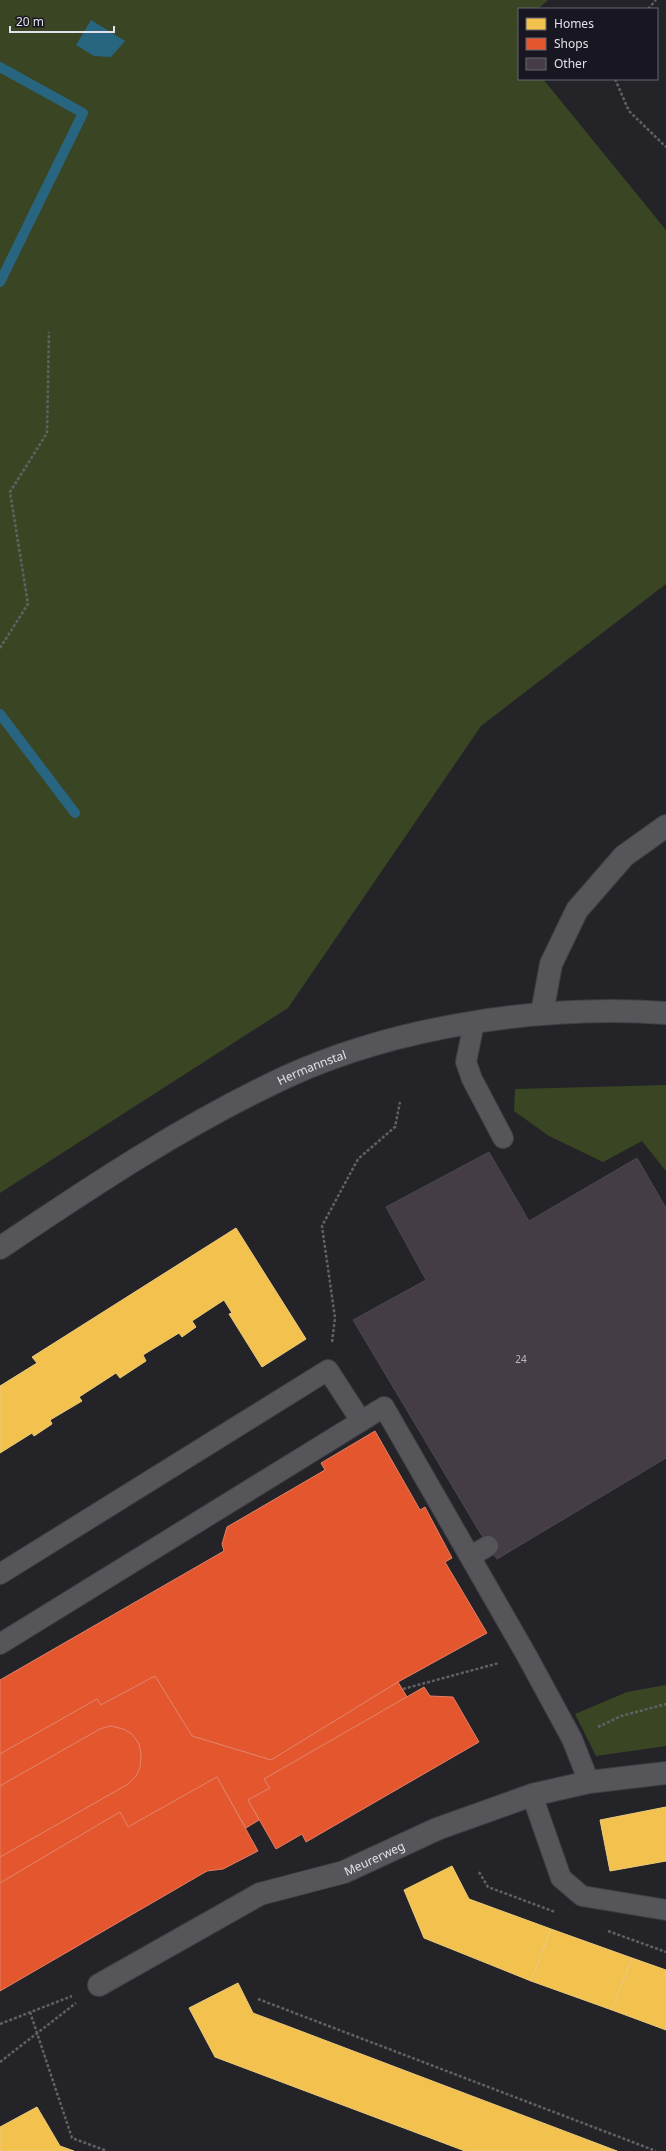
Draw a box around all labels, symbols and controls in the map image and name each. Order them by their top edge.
scale bar [10,8,114,34]
legend [518,8,658,80]
text: 20 m [16,13,44,30]
text: Homes [554,15,594,32]
text: Shops [554,35,589,52]
text: Other [554,55,587,72]
street label: Hermannstal [274,1045,348,1089]
house number: 24 [515,1352,527,1366]
street label: Meurerweg [341,1837,407,1879]

